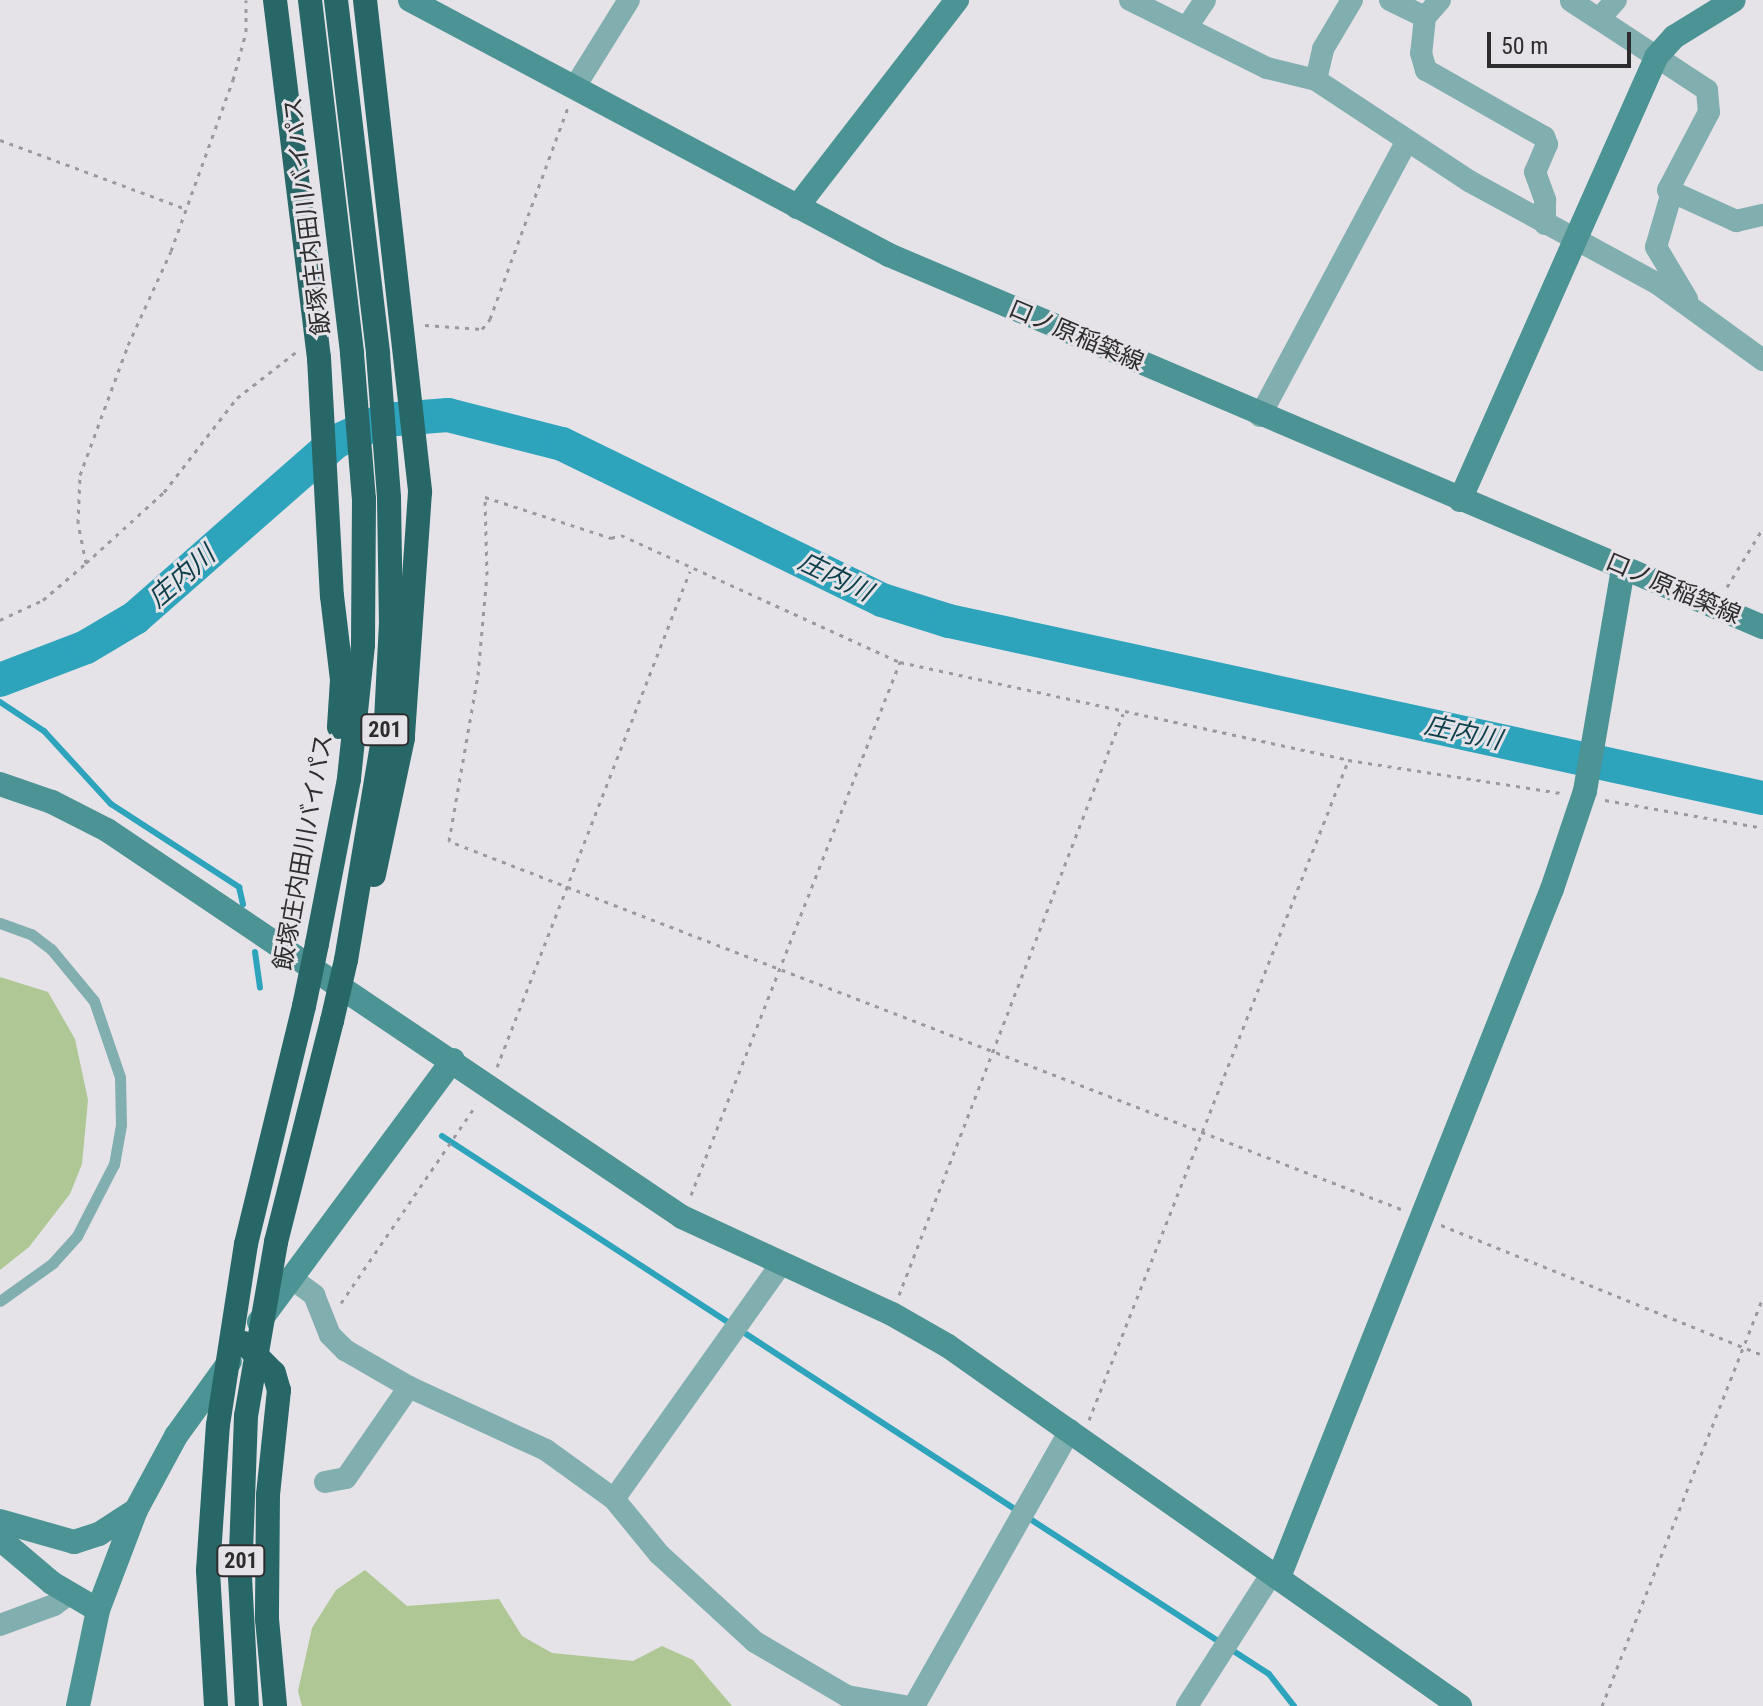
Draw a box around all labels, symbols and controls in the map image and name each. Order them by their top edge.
scale bar [1491,16,1635,66]
text: 50 m [1501,32,1548,60]
street label: 飯塚庄内田川バイパス [279,95,337,337]
street label: 口ノ原稲築線 [1004,295,1148,377]
water label: 庄内川 [142,540,222,614]
water label: 庄内川 [793,546,877,608]
street label: 口ノ原稲築線 [1601,548,1745,630]
water label: 庄内川 [1422,710,1504,756]
road number: 201 [359,712,411,748]
street label: 飯塚庄内田川バイパス [269,731,339,973]
road number: 201 [215,1543,267,1579]

